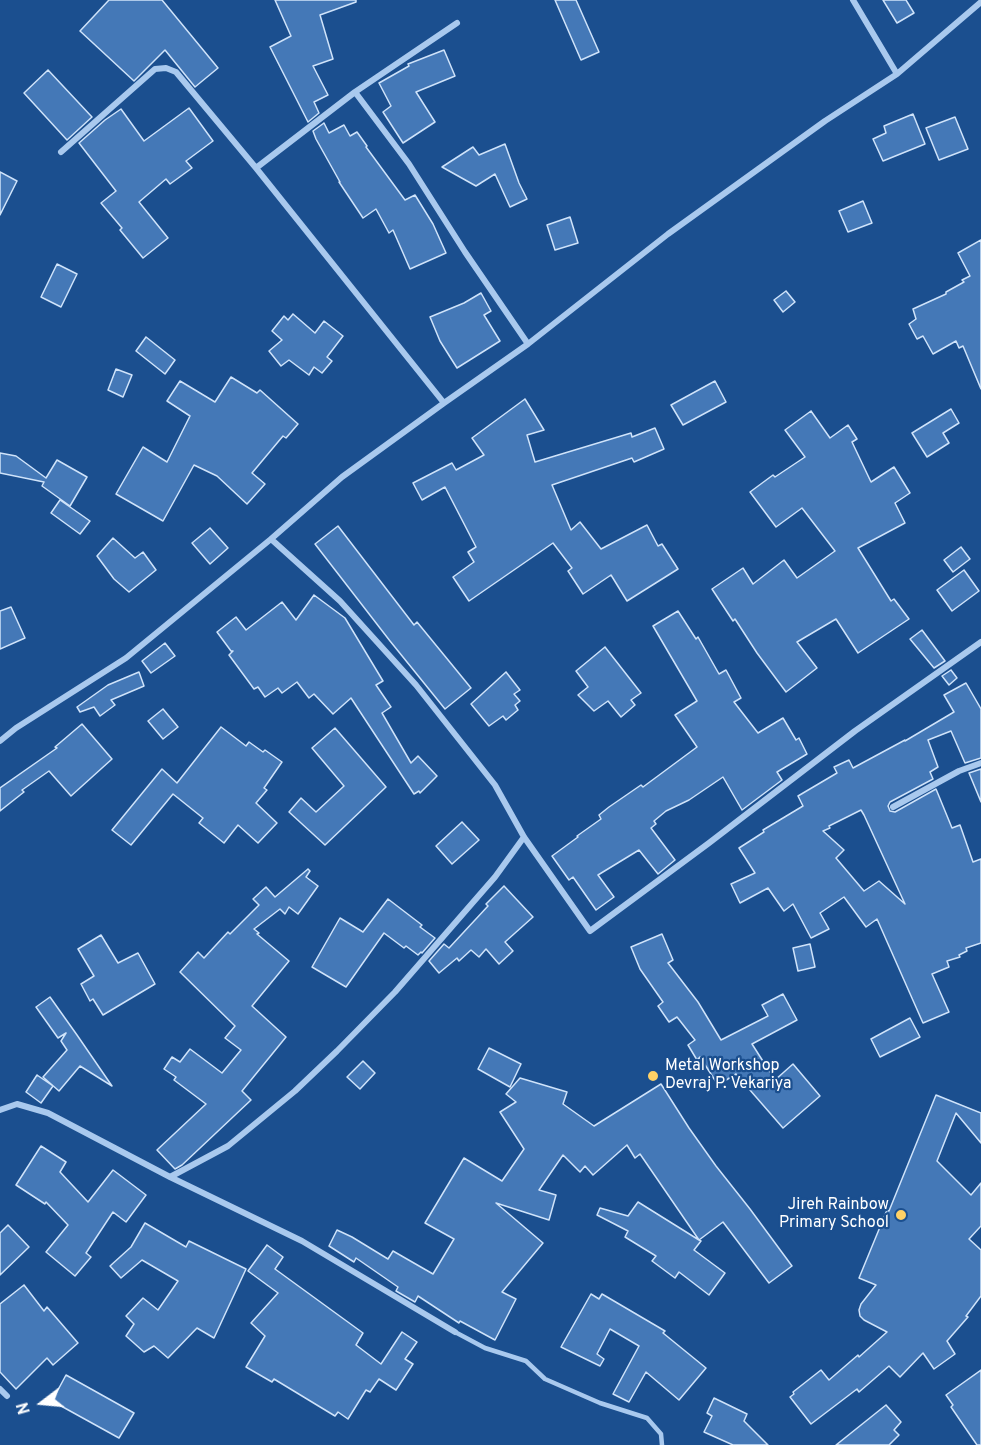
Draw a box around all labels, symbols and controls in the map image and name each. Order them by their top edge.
place label: Metal Workshop Devraj P. Vekariya [665,1057,791,1095]
marker: Metal Workshop Devraj P. Vekariya [646,1069,660,1083]
place label: Jireh Rainbow Primary School [779,1196,889,1234]
marker: Jireh Rainbow Primary School [894,1208,908,1222]
north arrow [12,1373,72,1433]
text: N [13,1400,36,1416]

